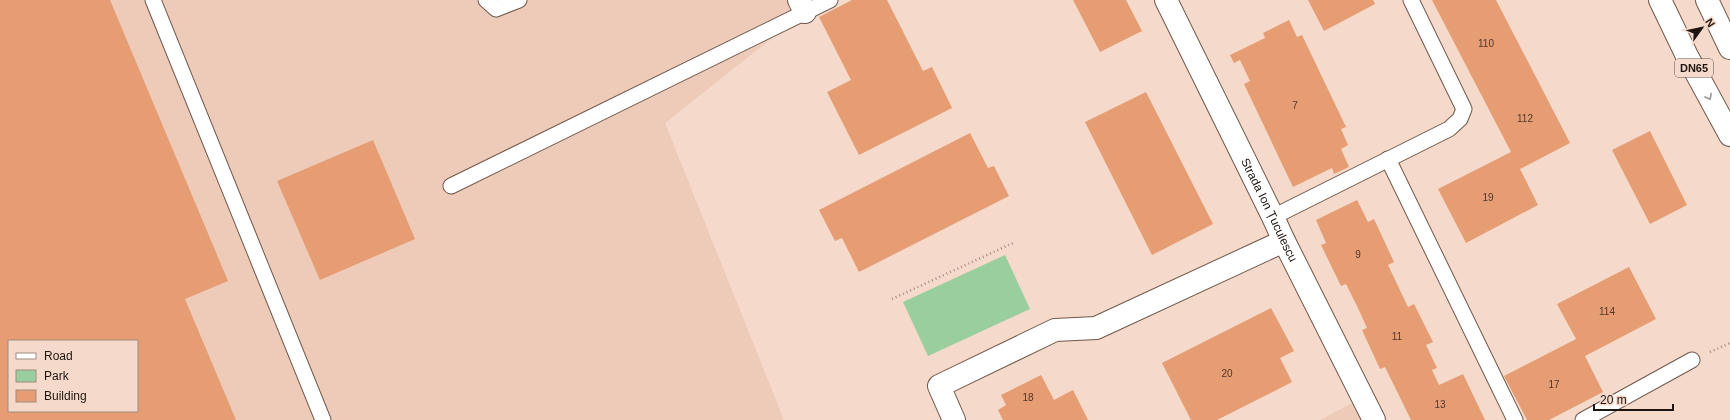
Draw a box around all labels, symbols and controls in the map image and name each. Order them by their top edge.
north arrow [1682,8,1722,48]
text: N [1703,16,1718,29]
house number: 110 [1478,38,1494,49]
road number: DN65 [1675,59,1713,77]
one-way arrow [1705,93,1712,100]
house number: 7 [1292,100,1298,111]
house number: 112 [1517,113,1533,124]
street label: Strada Ion Țuculescu [1238,156,1300,264]
house number: 19 [1482,192,1494,203]
house number: 9 [1355,249,1361,260]
house number: 114 [1599,306,1615,317]
house number: 11 [1392,331,1403,342]
legend [8,340,138,412]
text: Road [44,349,73,363]
house number: 20 [1221,368,1233,379]
text: Park [44,369,70,383]
house number: 17 [1548,379,1560,390]
scale bar [1594,386,1673,412]
text: Building [44,389,87,403]
house number: 18 [1022,392,1034,403]
text: 20 m [1600,393,1627,407]
house number: 13 [1434,399,1446,410]

